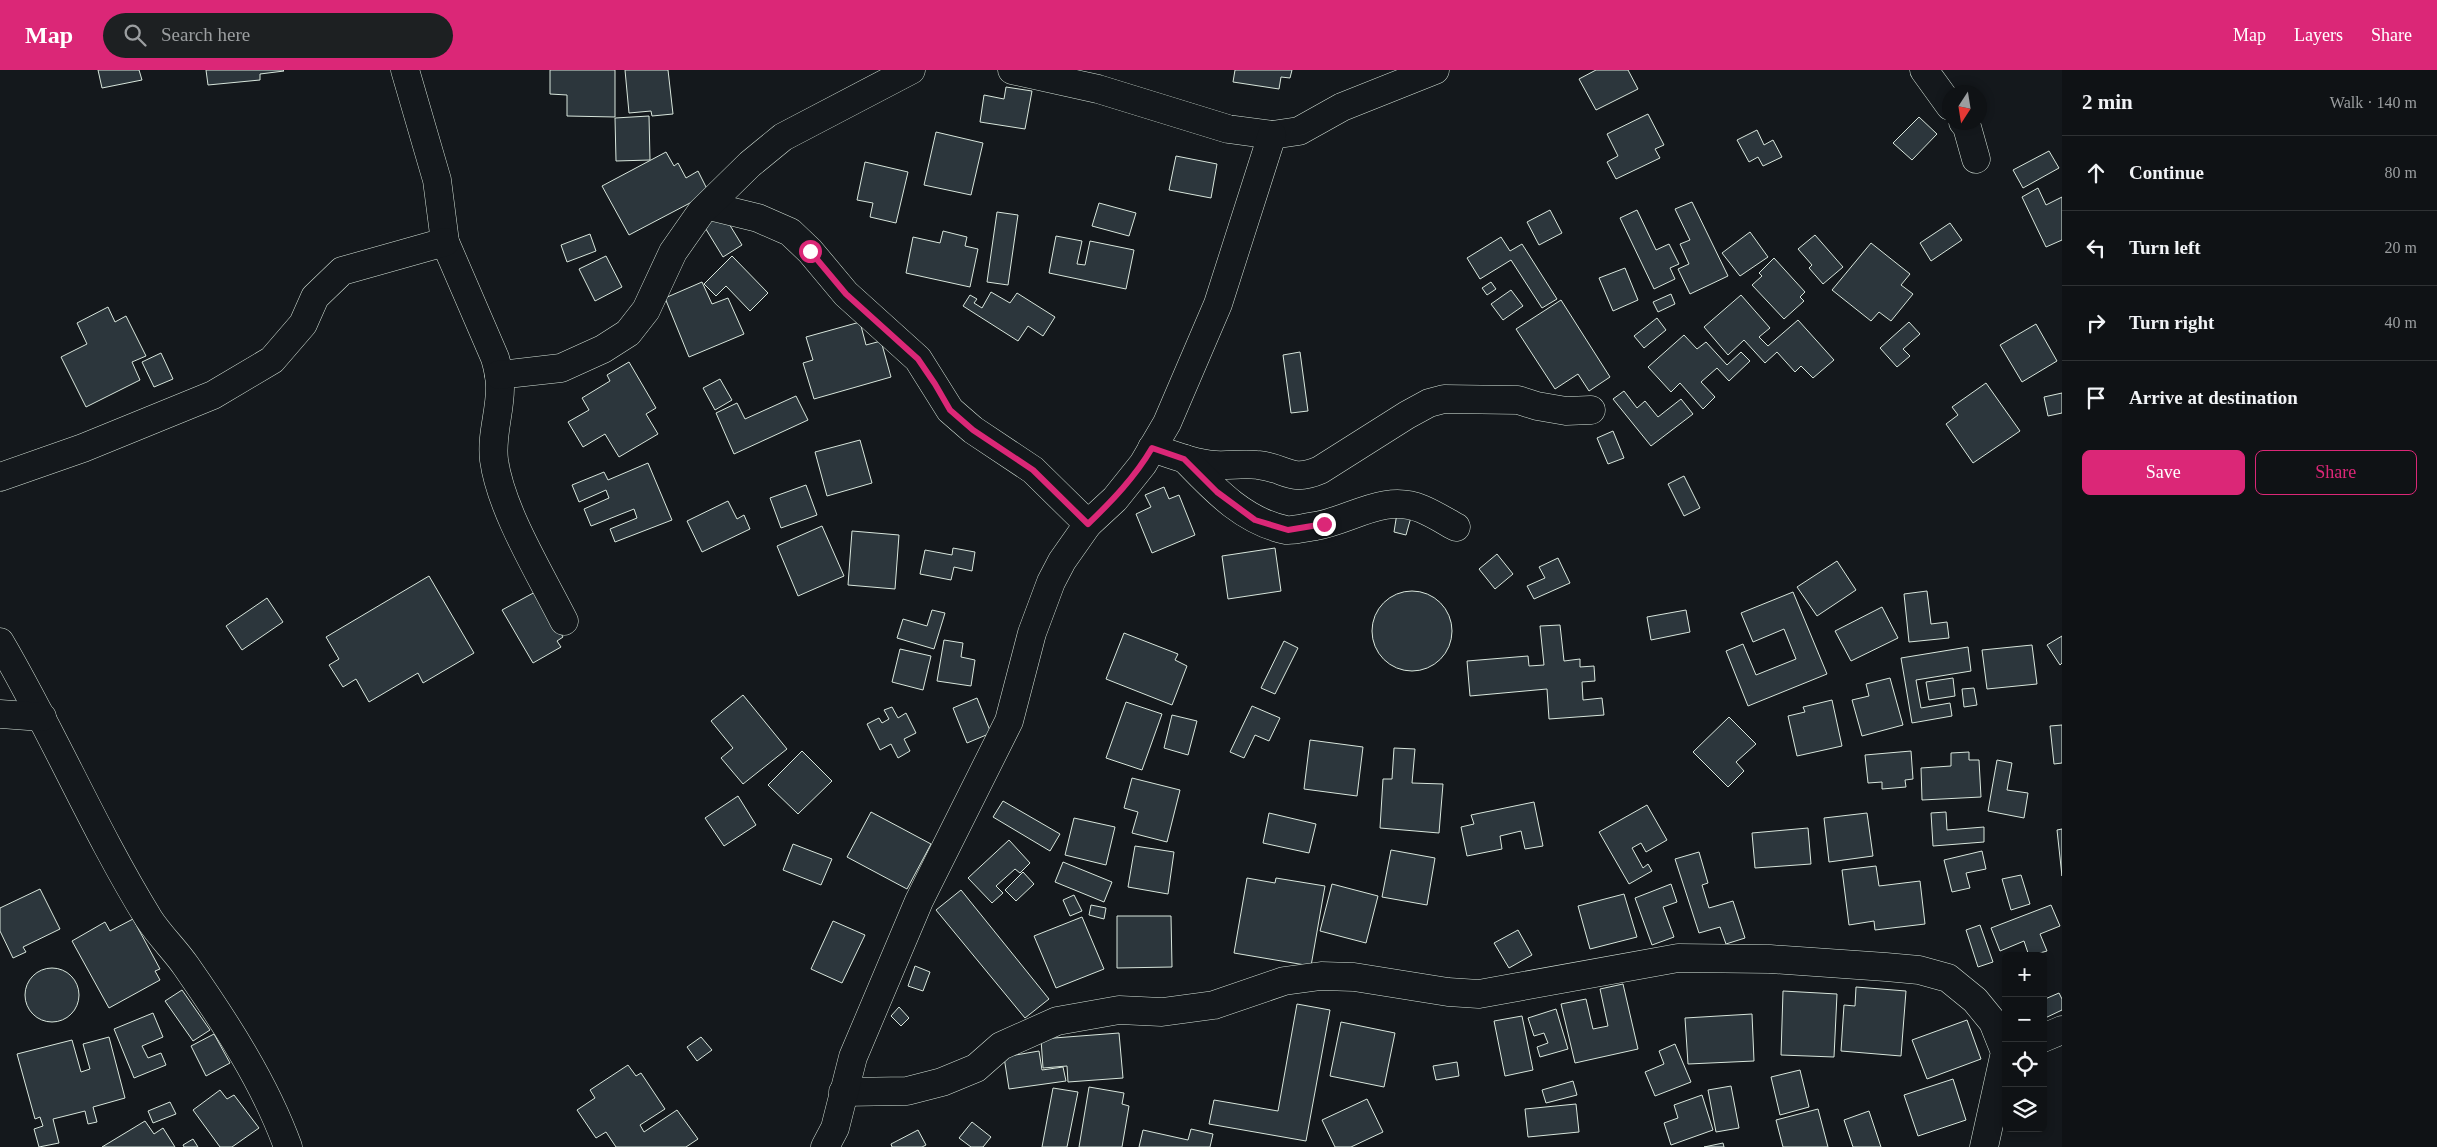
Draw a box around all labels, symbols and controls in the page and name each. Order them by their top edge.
search box [103,13,453,58]
icon: search [121,21,149,49]
text: Map [25,22,73,48]
text: Search here [161,24,250,45]
text: Map [2233,25,2266,45]
text: Layers [2294,25,2343,45]
text: Share [2371,25,2412,45]
north arrow [1942,85,1987,130]
text: 2 min [2082,90,2133,114]
text: Walk · 140 m [2330,94,2417,111]
icon: ahead [2082,159,2110,187]
text: Continue [2129,162,2204,183]
text: 80 m [2385,164,2417,181]
icon: left [2082,234,2110,262]
text: Turn left [2129,237,2201,258]
text: 20 m [2385,239,2417,256]
route start [799,240,822,263]
icon: right [2082,309,2110,337]
text: Turn right [2129,312,2214,333]
text: 40 m [2385,314,2417,331]
icon: arrive [2082,384,2110,412]
text: Arrive at destination [2129,387,2298,408]
button: Save [2082,450,2245,495]
button: Share [2255,450,2417,495]
route end [1313,513,1336,536]
map controls [2002,952,2047,1132]
button: + [2002,952,2047,997]
button: − [2002,997,2047,1042]
button: locate [2002,1042,2047,1087]
button: layers [2002,1087,2047,1132]

